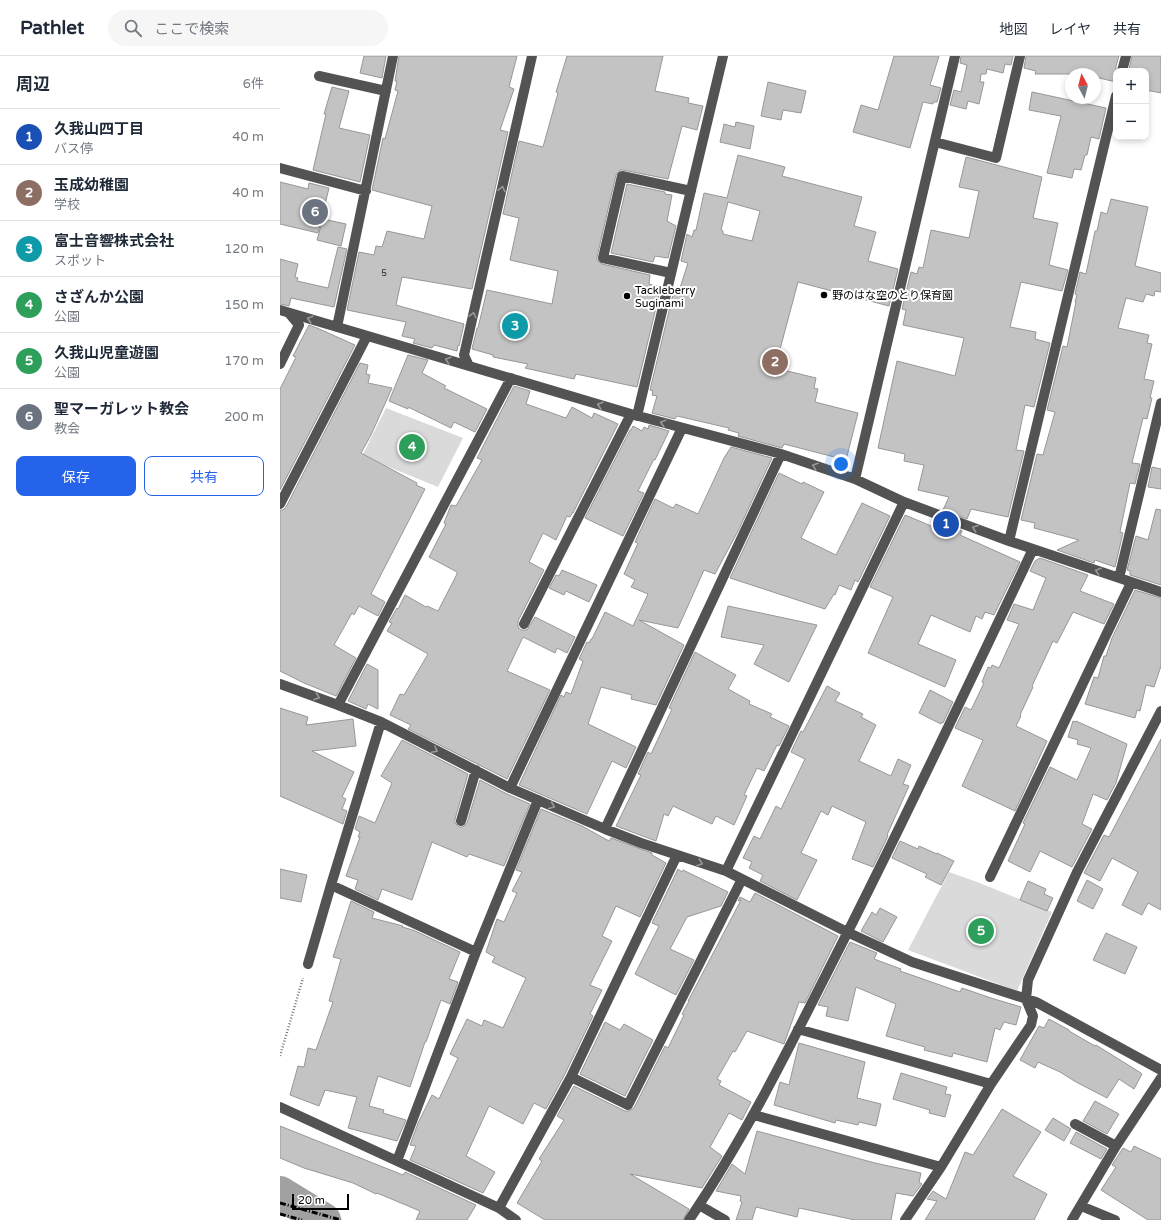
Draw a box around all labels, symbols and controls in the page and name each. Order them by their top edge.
search box [108,10,388,46]
text: Pathlet [20,17,84,39]
icon: search [122,17,144,39]
text: ここで検索 [154,20,229,38]
text: 地図 [999,21,1027,38]
text: レイヤ [1049,21,1091,38]
text: 共有 [1113,21,1141,38]
north arrow [1065,68,1101,104]
map controls [1113,68,1149,140]
button: + [1113,68,1149,104]
text: 周辺 [16,74,50,95]
text: 6件 [243,76,264,92]
button: − [1113,104,1149,140]
text: 久我山四丁目 [54,120,144,138]
text: 1 [25,129,33,145]
text: 40 m [232,129,264,145]
text: バス停 [54,141,93,157]
text: 玉成幼稚園 [54,176,129,194]
text: 2 [25,185,33,201]
text: 40 m [232,185,264,201]
one-way arrow [497,185,505,192]
text: 学校 [54,197,80,213]
pin: 6 [302,197,328,227]
text: 富士音響株式会社 [54,232,174,250]
text: 3 [25,241,33,257]
text: 120 m [224,241,264,257]
text: スポット [54,253,106,269]
house number: 5 [381,268,387,279]
place label: Tackleberry Suginami [635,284,695,310]
text: さざんか公園 [54,288,144,306]
place label: 野のはな空のとり保育園 [832,289,953,302]
marker: 野のはな空のとり保育園 [819,290,829,300]
marker: Tackleberry Suginami [622,291,632,301]
text: 4 [25,297,33,313]
text: 150 m [224,297,264,313]
text: 公園 [54,309,80,325]
pin: 3 [502,311,528,341]
one-way arrow [469,312,477,319]
one-way arrow [307,315,314,324]
text: 久我山児童遊園 [54,344,159,362]
pin: 2 [762,347,788,377]
text: 5 [25,353,33,369]
text: 170 m [224,353,264,369]
one-way arrow [445,356,452,365]
text: 公園 [54,365,80,381]
text: 聖マーガレット教会 [54,400,189,418]
one-way arrow [596,401,603,410]
text: 6 [25,409,33,425]
text: 200 m [224,409,264,425]
one-way arrow [660,419,667,428]
text: 教会 [54,421,80,437]
pin: 4 [399,432,425,462]
your location [831,454,851,474]
button: 保存 [16,456,136,496]
button: 共有 [144,456,264,496]
one-way arrow [811,462,818,470]
pin: 1 [933,509,959,539]
one-way arrow [971,525,978,533]
one-way arrow [1094,567,1101,575]
one-way arrow [313,693,320,701]
one-way arrow [431,745,438,753]
one-way arrow [549,802,556,810]
one-way arrow [696,858,703,866]
pin: 5 [968,916,994,946]
scale bar [292,1192,349,1211]
text: 20 m [298,1194,325,1207]

